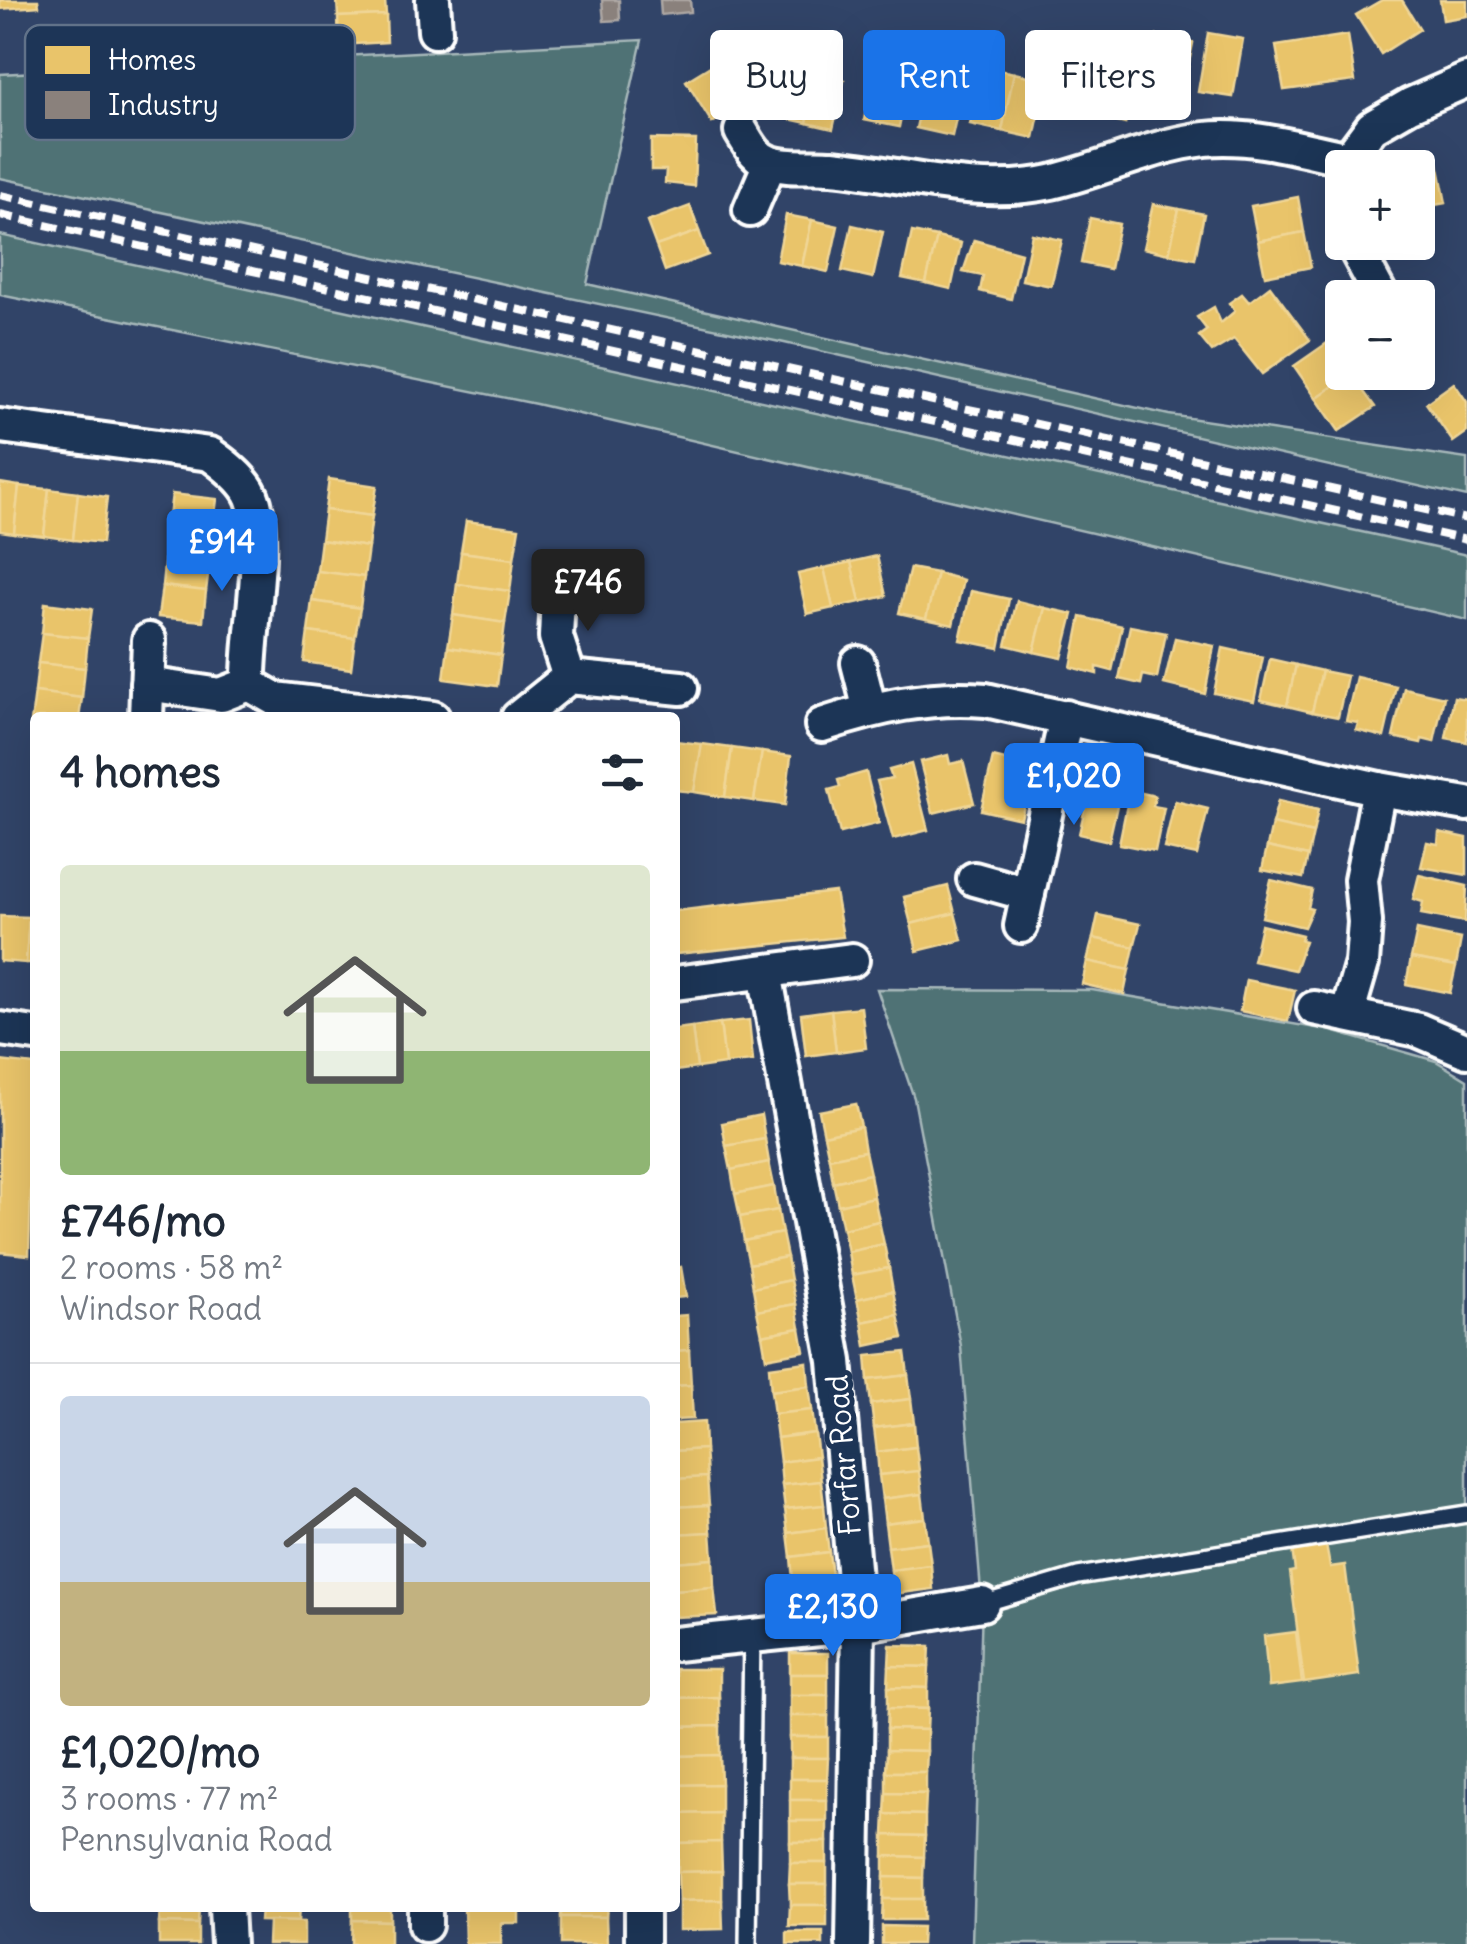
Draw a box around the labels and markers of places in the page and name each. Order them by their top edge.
pin: £914 [163,509,281,594]
pin: £746 [529,549,647,634]
pin: £1,020 [993,743,1155,828]
pin: £2,130 [752,1574,914,1659]

